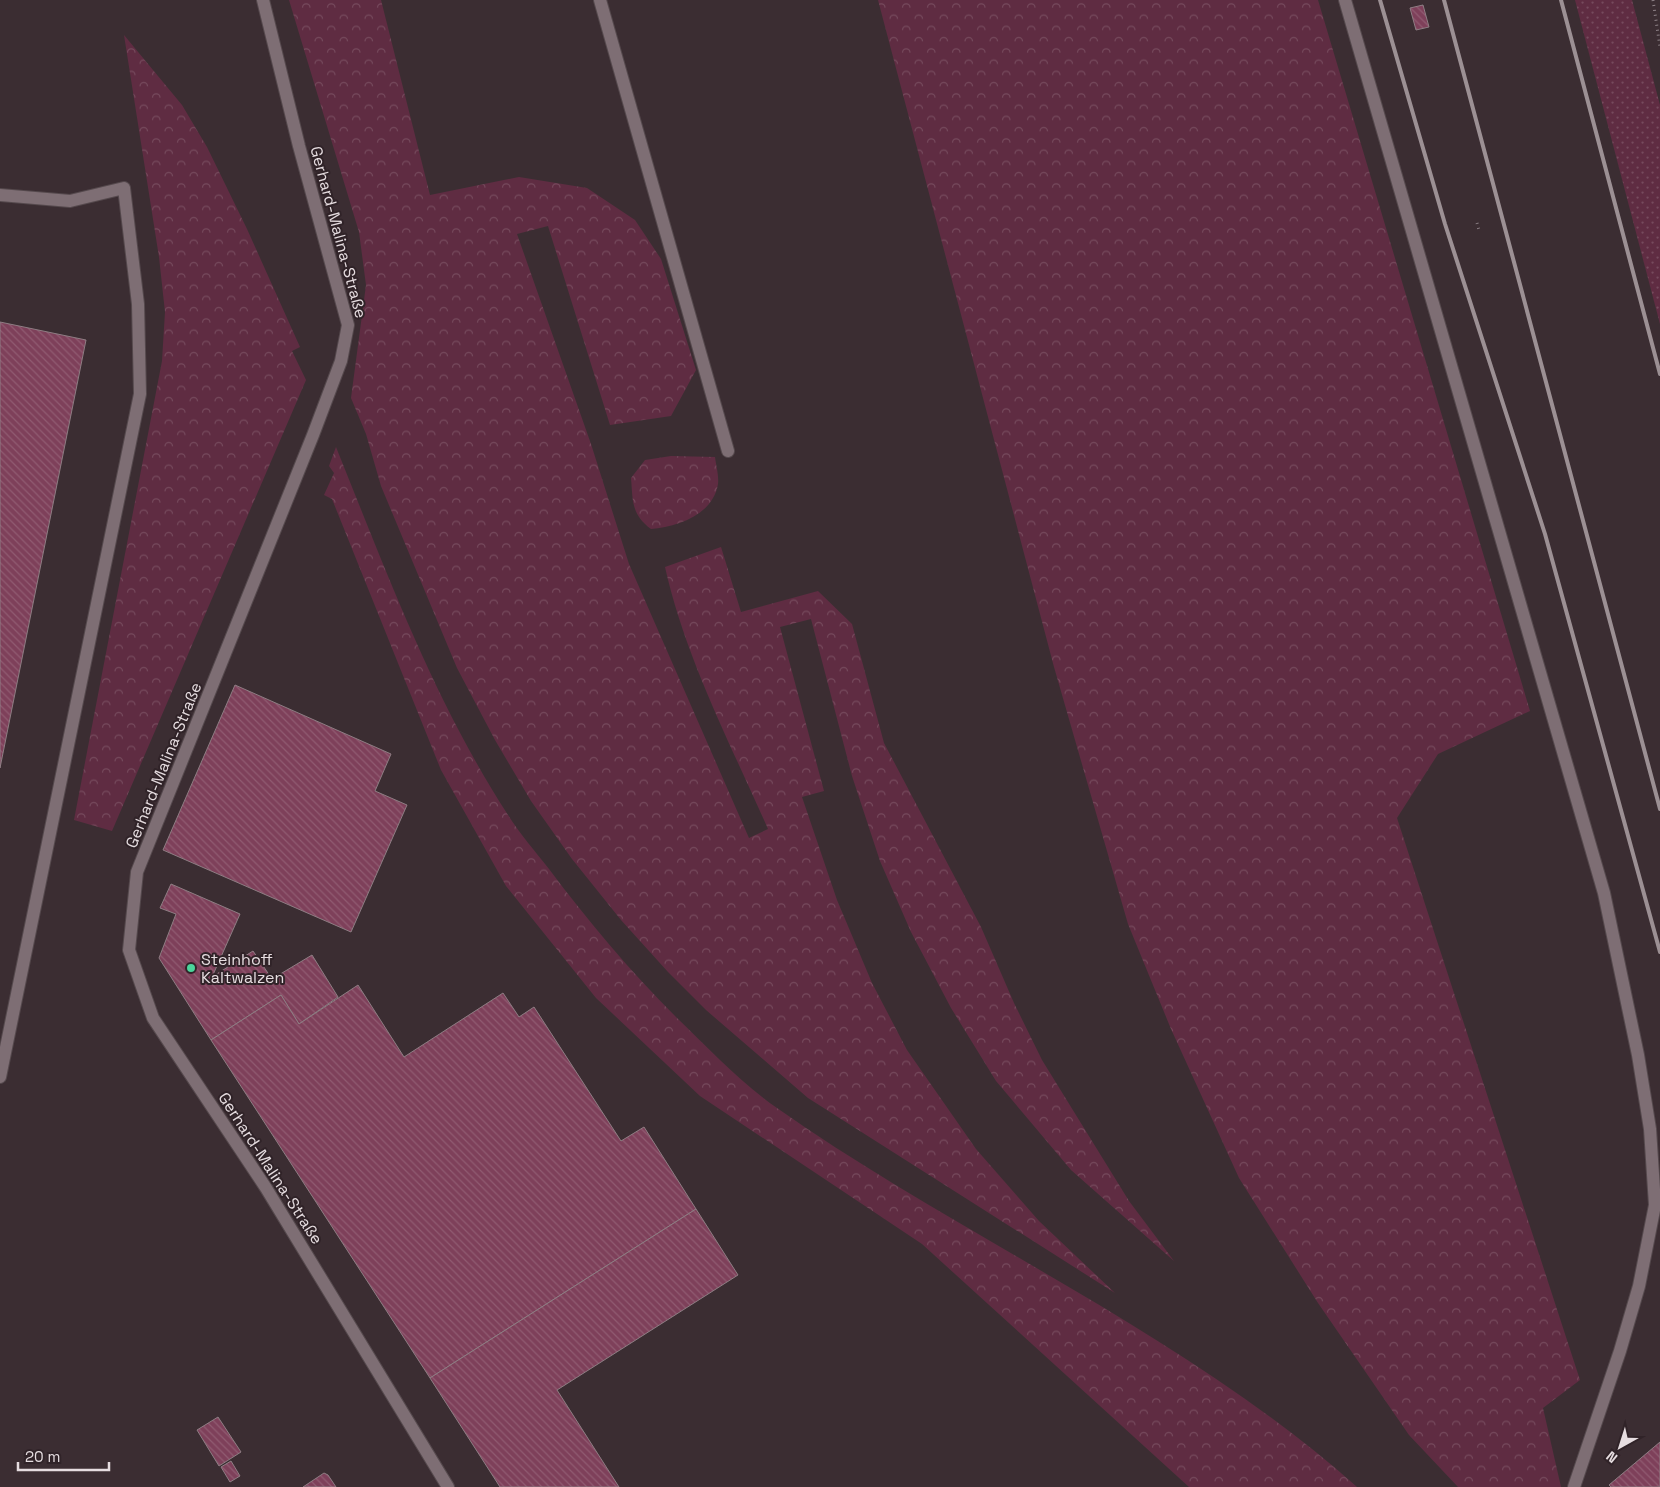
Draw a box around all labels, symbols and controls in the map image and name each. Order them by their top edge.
street label: Gerhard-Malina-Straße [305,144,372,320]
street label: Gerhard-Malina-Straße [121,679,206,851]
place label: Steinhoff Kaltwalzen [201,949,284,988]
marker: Steinhoff Kaltwalzen [185,962,197,974]
street label: Gerhard-Malina-Straße [214,1088,328,1248]
north arrow [1595,1422,1645,1472]
scale bar [18,1440,109,1472]
text: 20 m [25,1447,60,1466]
text: N [1603,1447,1621,1467]

